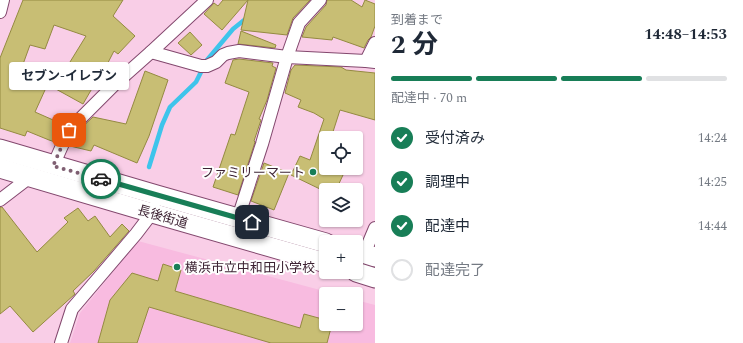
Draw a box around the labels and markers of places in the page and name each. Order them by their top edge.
callout: セブン-イレブン [9,62,129,90]
pin [52,113,86,147]
place label: ファミリーマート [201,163,305,183]
marker: ファミリーマート [308,167,318,177]
pin [235,205,269,239]
place label: 横浜市立中和田小学校 [185,258,315,278]
marker: 横浜市立中和田小学校 [172,262,182,272]

